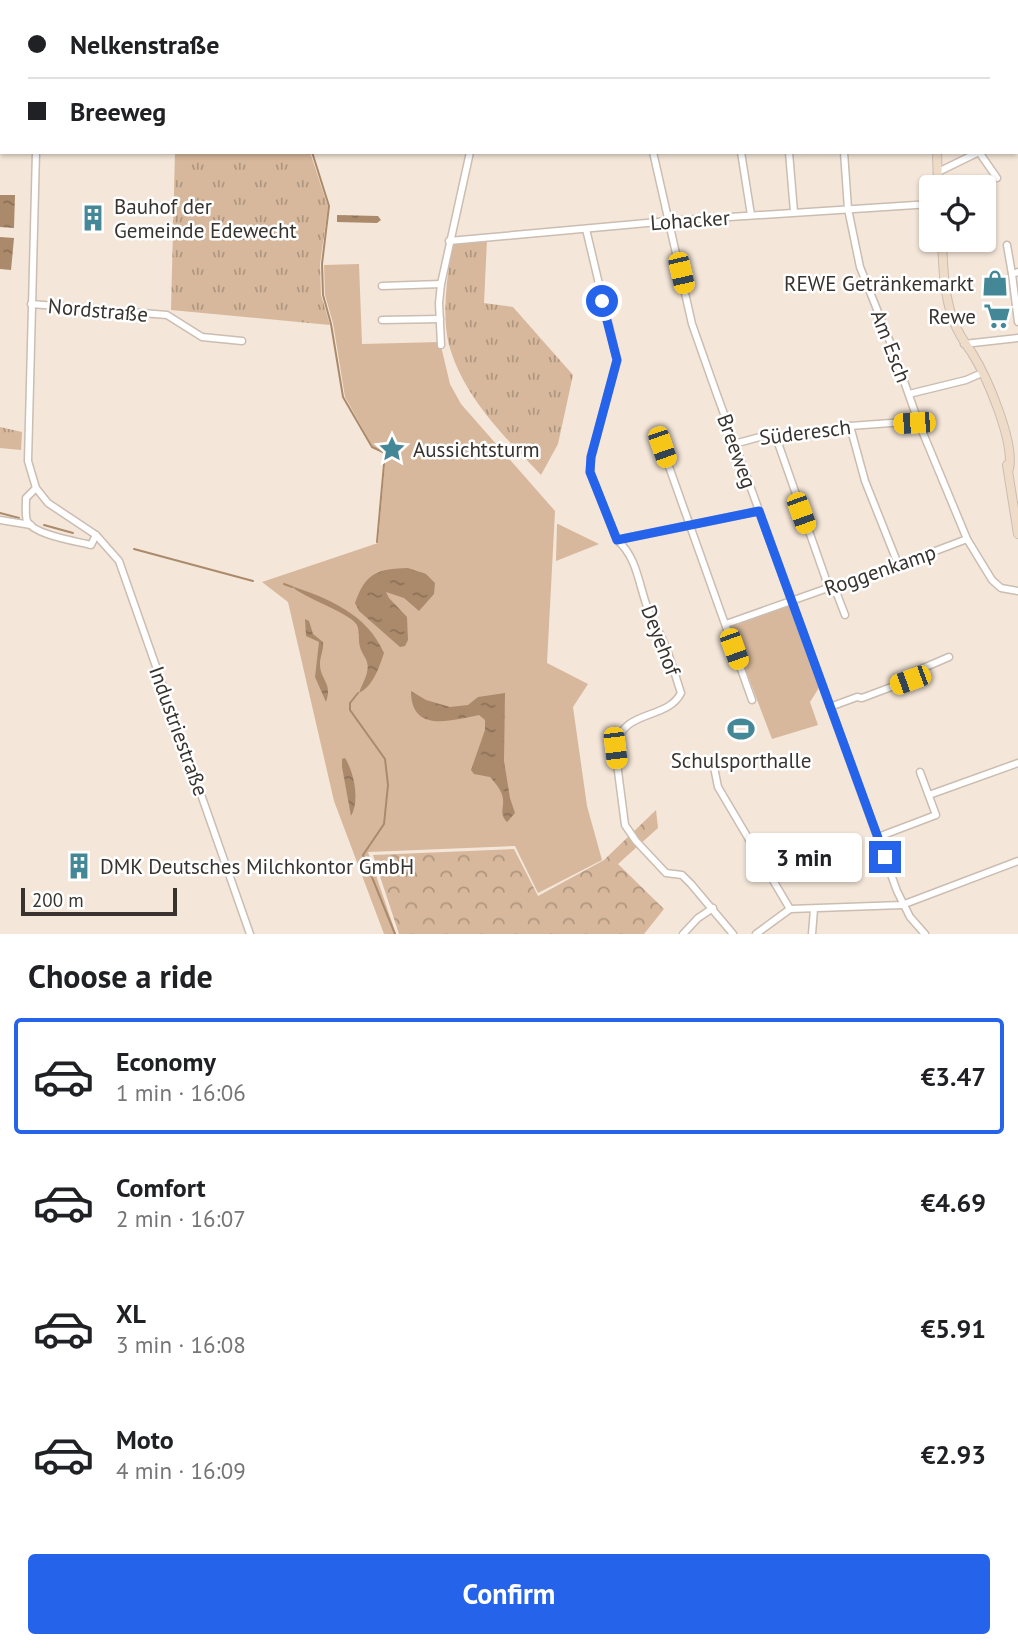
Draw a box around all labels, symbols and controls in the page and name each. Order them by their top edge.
text: Nelkenstraße [70,28,219,61]
text: Breeweg [70,95,166,128]
map controls [919,175,996,252]
button: locate [919,175,996,252]
place label: Bauhof der Gemeinde Edewecht [114,193,297,244]
building icon: Bauhof der Gemeinde Edewecht [78,203,108,233]
street label: Lohacker [649,204,731,236]
car [667,250,696,296]
shop icon: REWE Getränkemarkt [980,268,1010,298]
place label: REWE Getränkemarkt [784,270,974,297]
route start [586,285,618,317]
street label: Nordstraße [47,292,149,328]
supermarket icon: Rewe [982,301,1012,331]
place label: Rewe [928,303,976,330]
street label: Am Esch [865,306,917,386]
street label: Breeweg [711,410,763,492]
car [893,411,936,435]
street label: Süderesch [758,413,852,451]
car [646,424,679,470]
place icon: Aussichtsturm [377,434,407,464]
place label: Aussichtsturm [413,436,539,463]
car [784,490,819,536]
street label: Roggenkamp [821,538,939,602]
street label: Deyehof [635,601,687,680]
car [717,626,752,672]
street label: Industriestraße [143,662,215,800]
car [887,663,934,697]
sports icon: Schulsporthalle [726,714,756,744]
car [603,726,628,770]
place label: Schulsporthalle [671,747,811,774]
callout: 3 min [745,832,860,882]
route end [869,841,901,873]
text: 3 min [776,843,832,872]
building icon: DMK Deutsches Milchkontor GmbH [64,851,94,881]
place label: DMK Deutsches Milchkontor GmbH [100,853,414,880]
scale bar [21,885,177,917]
text: 200 m [32,888,84,912]
text: Choose a ride [28,955,213,997]
icon: car [32,1045,95,1108]
text: Economy [116,1045,216,1078]
text: €3.47 [921,1060,986,1093]
text: 1 min · 16:06 [116,1078,246,1107]
icon: car [32,1171,95,1234]
text: Comfort [116,1171,206,1204]
text: €4.69 [921,1186,986,1219]
text: 2 min · 16:07 [116,1204,246,1233]
icon: car [32,1297,95,1360]
text: XL [116,1297,146,1330]
text: €5.91 [921,1312,986,1345]
text: 3 min · 16:08 [116,1330,246,1359]
icon: car [32,1423,95,1486]
text: Moto [116,1423,174,1456]
text: €2.93 [921,1438,986,1471]
text: 4 min · 16:09 [116,1456,246,1485]
button: Confirm [28,1554,990,1634]

